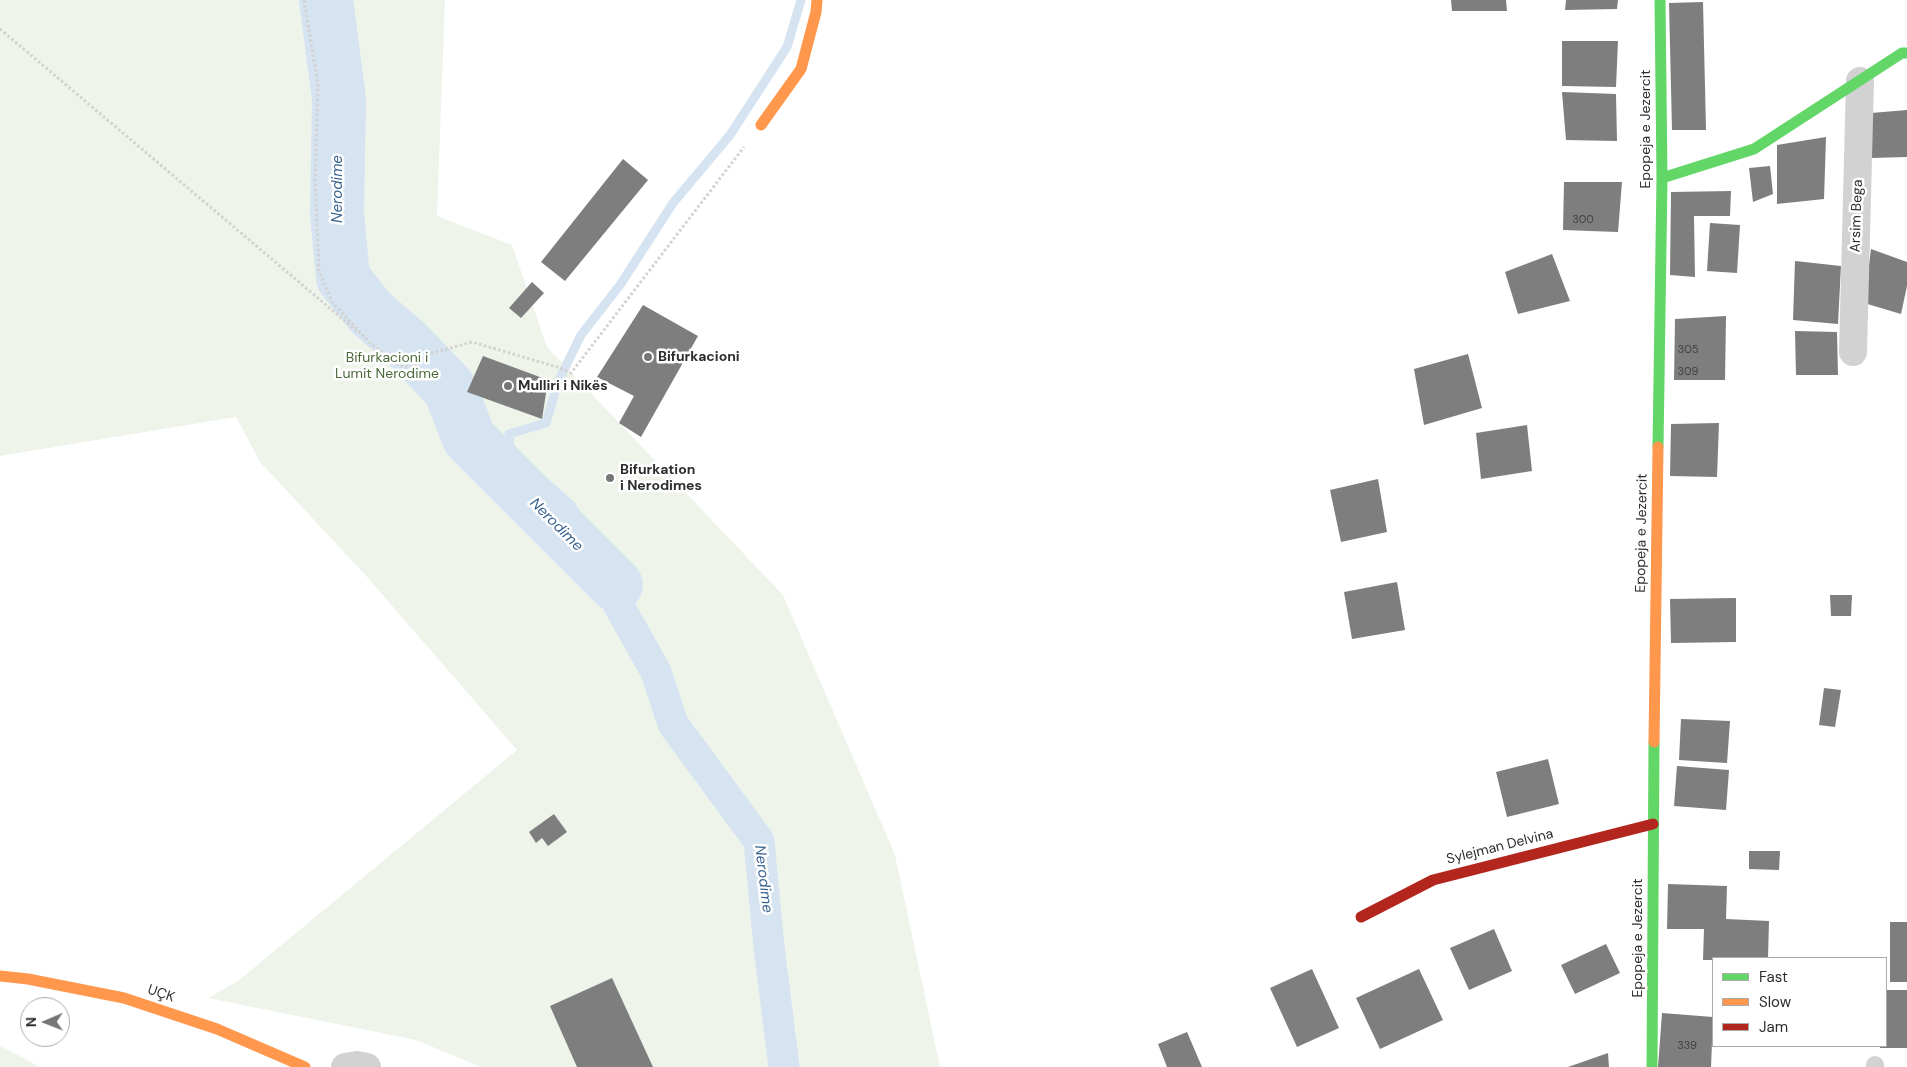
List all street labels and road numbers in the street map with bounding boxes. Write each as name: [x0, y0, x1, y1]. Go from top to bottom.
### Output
street label: Epopeja e Jezercit: [1638, 69, 1654, 189]
street label: Arsim Bega: [1847, 179, 1867, 253]
street label: Epopeja e Jezercit: [1633, 473, 1651, 593]
street label: Sylejman Delvina: [1445, 826, 1555, 868]
street label: Epopeja e Jezercit: [1630, 878, 1646, 998]
street label: UÇK: [145, 982, 177, 1006]

